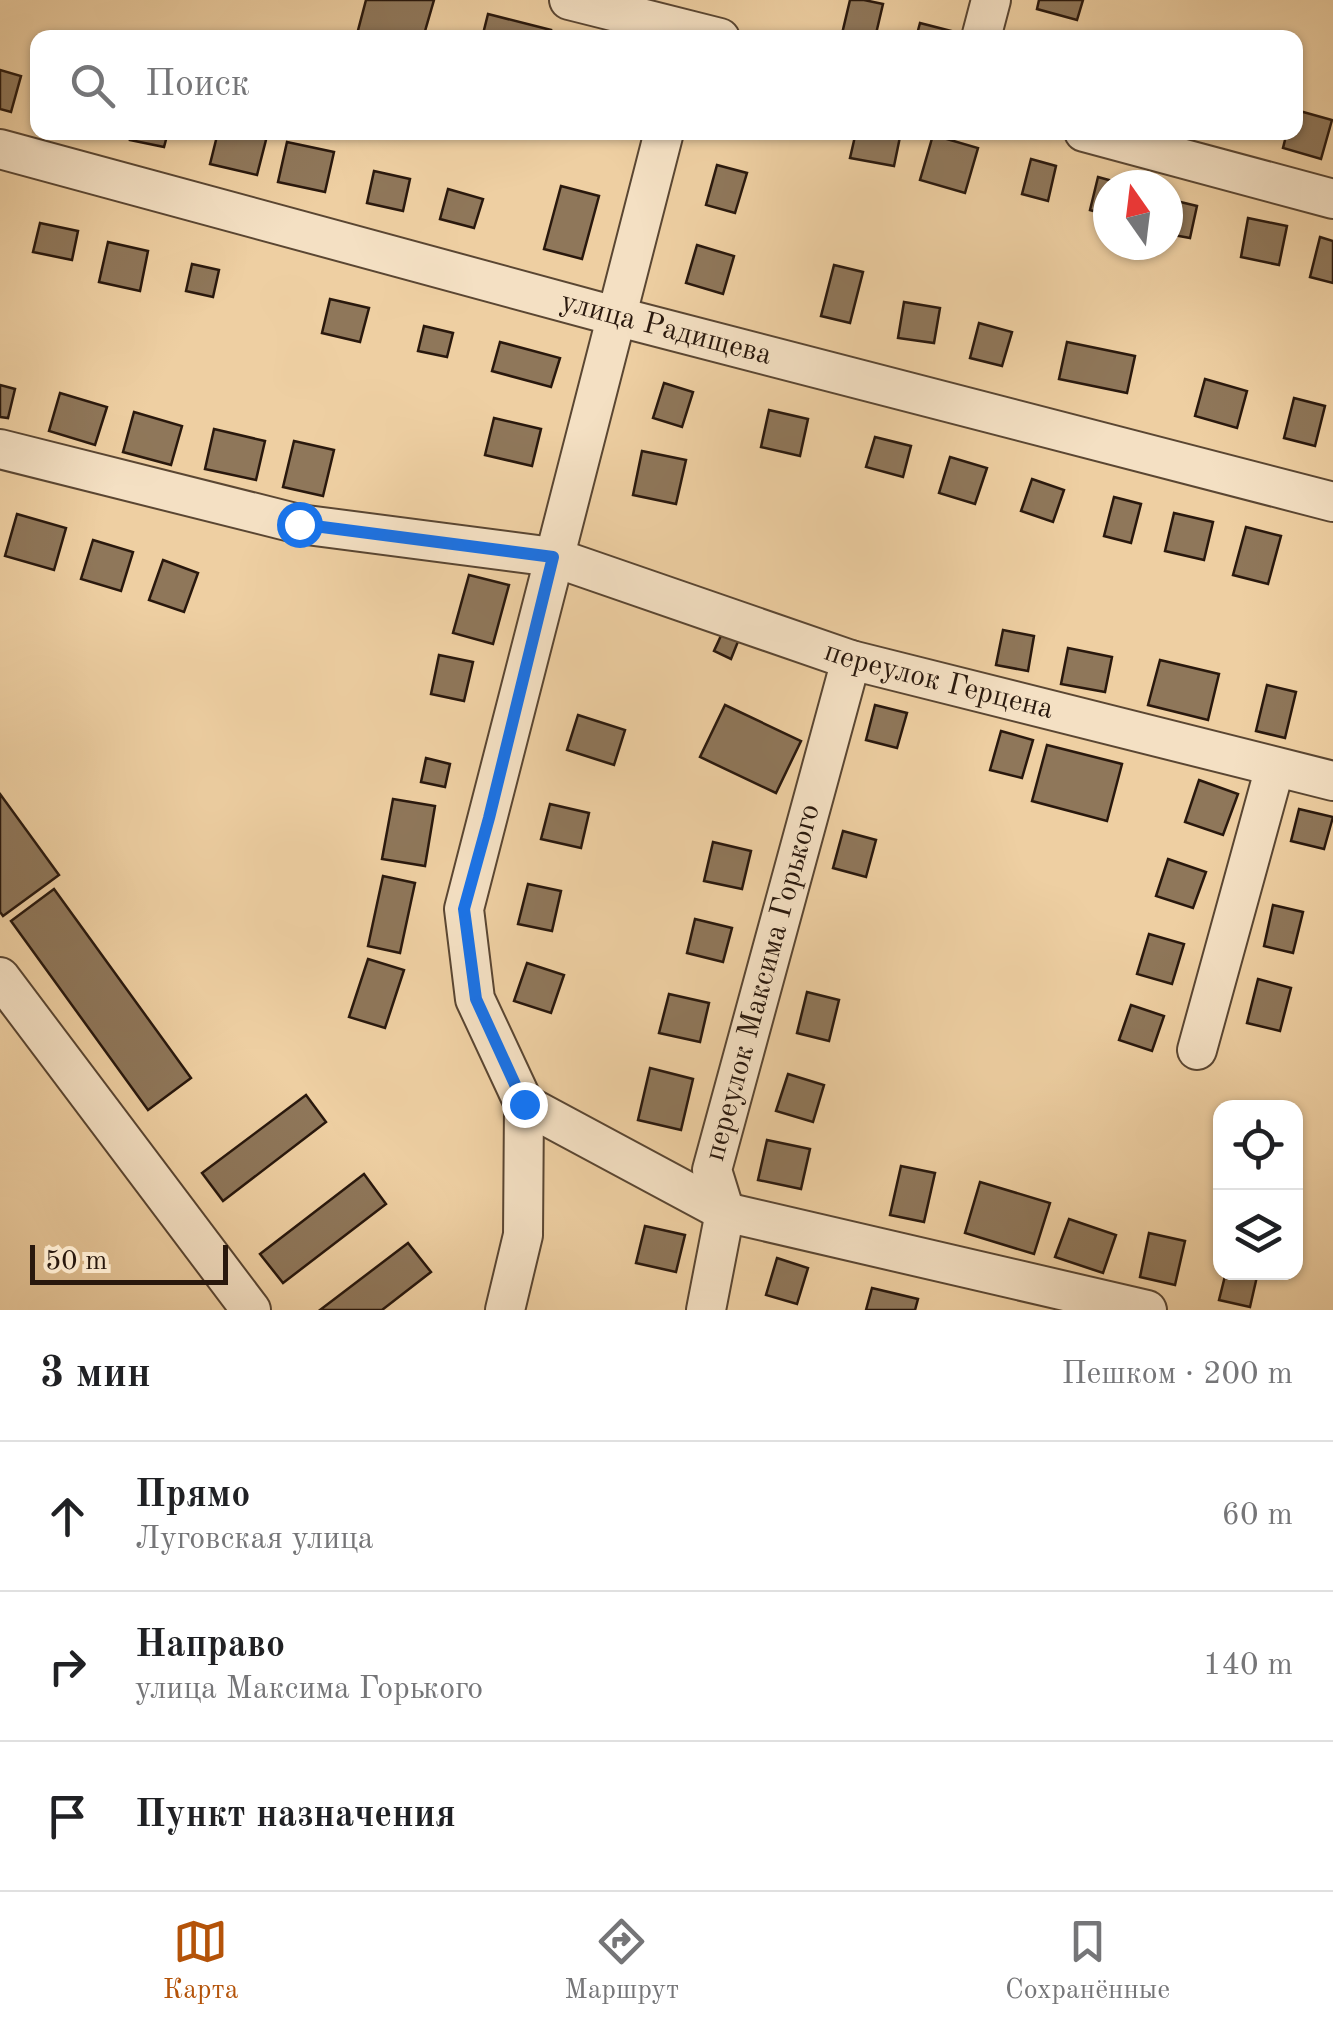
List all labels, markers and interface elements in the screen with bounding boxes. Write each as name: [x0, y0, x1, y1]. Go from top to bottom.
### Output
search box: [30, 30, 1303, 140]
icon: search: [65, 58, 120, 113]
text: Поиск: [145, 66, 250, 104]
north arrow: [1093, 170, 1183, 260]
street label: улица Радищева: [557, 287, 775, 371]
route start: [277, 502, 323, 548]
street label: переулок Герцена: [820, 637, 1057, 725]
street label: переулок Максима Горького: [700, 801, 826, 1164]
route end: [502, 1082, 548, 1128]
map controls: [1213, 1100, 1303, 1280]
button: locate: [1213, 1100, 1303, 1190]
button: layers: [1213, 1190, 1303, 1280]
scale bar: [30, 1240, 228, 1284]
text: 50 m: [45, 1248, 108, 1276]
text: 3 мин: [40, 1354, 151, 1396]
text: Пешком · 200 m: [1061, 1359, 1293, 1391]
text: Прямо: [135, 1477, 250, 1515]
icon: ahead: [40, 1489, 95, 1544]
text: 60 m: [1222, 1500, 1293, 1532]
text: Луговская улица: [135, 1524, 374, 1556]
text: Направо: [135, 1627, 285, 1665]
icon: right: [40, 1639, 95, 1694]
text: 140 m: [1203, 1650, 1293, 1682]
text: улица Максима Горького: [135, 1674, 483, 1706]
icon: arrive: [40, 1789, 95, 1844]
text: Пункт назначения: [135, 1797, 456, 1835]
tab: Карта: [163, 1914, 239, 2009]
tab: Маршрут: [564, 1914, 679, 2009]
tab: Сохранённые: [1005, 1914, 1170, 2009]

